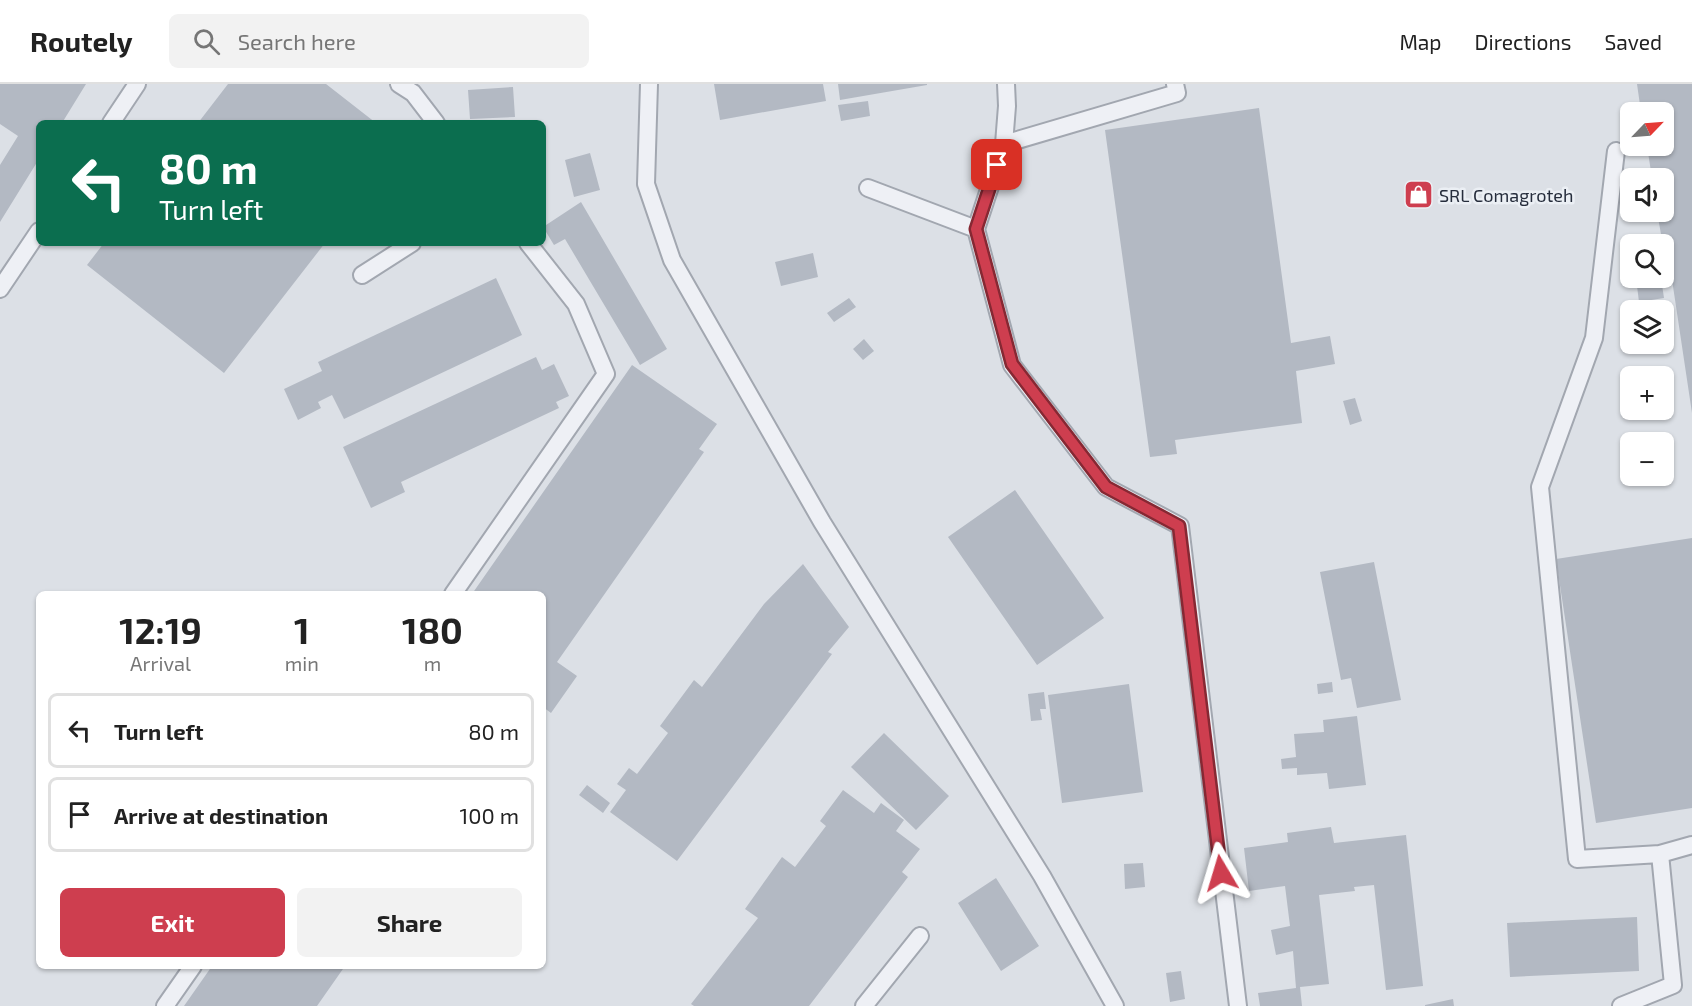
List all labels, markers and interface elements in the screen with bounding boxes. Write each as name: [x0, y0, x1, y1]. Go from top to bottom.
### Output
search box: [169, 14, 589, 68]
text: Routely: [30, 24, 133, 58]
icon: search: [190, 25, 223, 58]
text: Search here: [238, 28, 356, 54]
text: Map: [1399, 29, 1442, 54]
text: Directions: [1475, 29, 1571, 54]
text: Saved: [1604, 29, 1662, 54]
north arrow: [1620, 102, 1674, 156]
map controls: [1620, 102, 1674, 486]
pin: [971, 139, 1022, 190]
text: 80 m: [159, 142, 258, 192]
icon: left: [60, 144, 138, 222]
icon: arrive: [980, 148, 1013, 181]
button: sound: [1620, 168, 1674, 222]
shop icon: SRL Comagroteh: [1402, 179, 1434, 211]
place label: SRL Comagroteh: [1439, 184, 1573, 206]
text: Turn left: [159, 193, 263, 225]
button: search: [1620, 234, 1674, 288]
button: layers: [1620, 300, 1674, 354]
button: +: [1620, 366, 1674, 420]
button: −: [1620, 432, 1674, 486]
text: 12:19: [119, 608, 202, 651]
text: 1: [294, 608, 310, 651]
text: 180: [402, 608, 463, 651]
text: Arrival: [130, 651, 191, 675]
text: min: [285, 651, 319, 675]
text: m: [424, 651, 441, 675]
icon: left: [63, 714, 96, 747]
text: Turn left: [114, 718, 203, 744]
text: 80 m: [468, 718, 519, 744]
icon: arrive: [63, 798, 96, 831]
text: Arrive at destination: [114, 802, 328, 828]
text: 100 m: [460, 802, 519, 828]
position arrow: [1189, 841, 1253, 905]
button: Exit: [60, 888, 285, 957]
button: Share: [297, 888, 522, 957]

